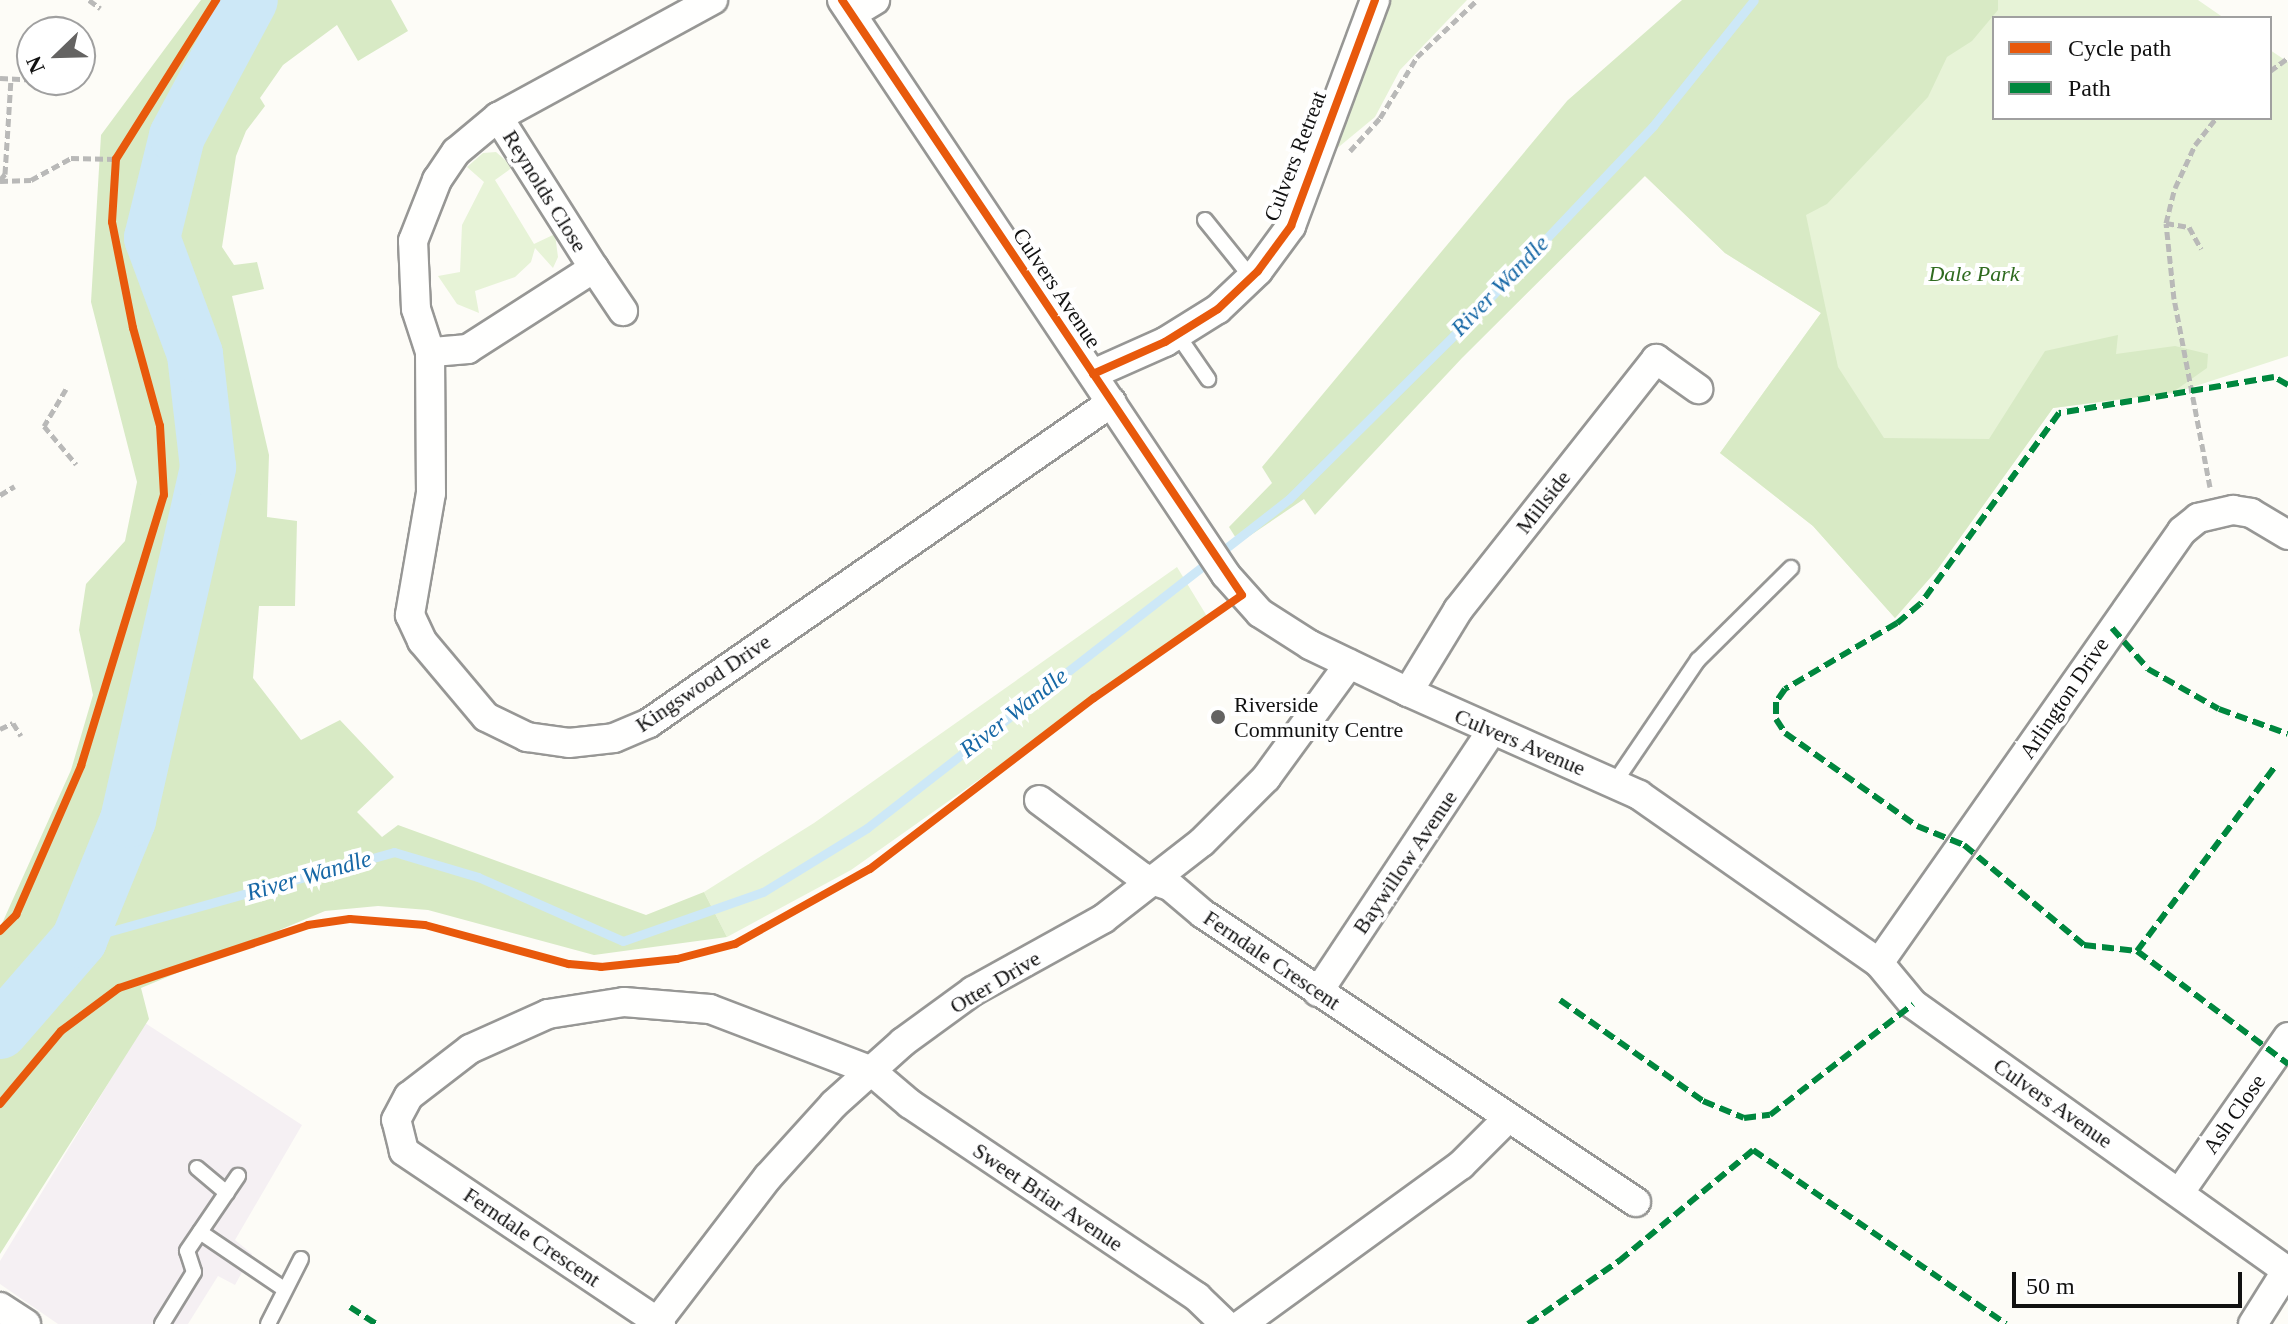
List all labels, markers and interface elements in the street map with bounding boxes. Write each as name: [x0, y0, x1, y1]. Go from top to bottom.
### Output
north arrow: [16, 16, 96, 96]
legend: [1992, 16, 2272, 120]
text: Cycle path: [2068, 35, 2171, 61]
text: N: [21, 53, 50, 77]
text: Path: [2068, 75, 2111, 101]
street label: Culvers Retreat: [1258, 87, 1332, 225]
street label: Reynolds Close: [497, 125, 593, 257]
street label: Culvers Avenue: [1007, 222, 1107, 354]
water label: River Wandle: [1445, 230, 1555, 342]
park label: Dale Park: [1928, 261, 2020, 287]
street label: Millside: [1510, 465, 1576, 539]
street label: Kingswood Drive: [631, 628, 775, 738]
street label: Arlington Drive: [2014, 632, 2114, 764]
water label: River Wandle: [954, 662, 1074, 764]
place label: Riverside Community Centre: [1234, 691, 1403, 742]
street label: Culvers Avenue: [1450, 702, 1590, 782]
marker: Riverside Community Centre: [1209, 708, 1227, 726]
street label: Baywillow Avenue: [1347, 785, 1463, 939]
water label: River Wandle: [243, 844, 375, 908]
street label: Ferndale Crescent: [1199, 904, 1345, 1016]
street label: Otter Drive: [945, 945, 1045, 1019]
street label: Culvers Avenue: [1988, 1052, 2118, 1154]
street label: Ash Close: [2197, 1069, 2271, 1159]
street label: Sweet Briar Avenue: [967, 1137, 1129, 1257]
street label: Ferndale Crescent: [459, 1181, 605, 1293]
scale bar: [2016, 1256, 2246, 1306]
text: 50 m: [2026, 1273, 2075, 1299]

